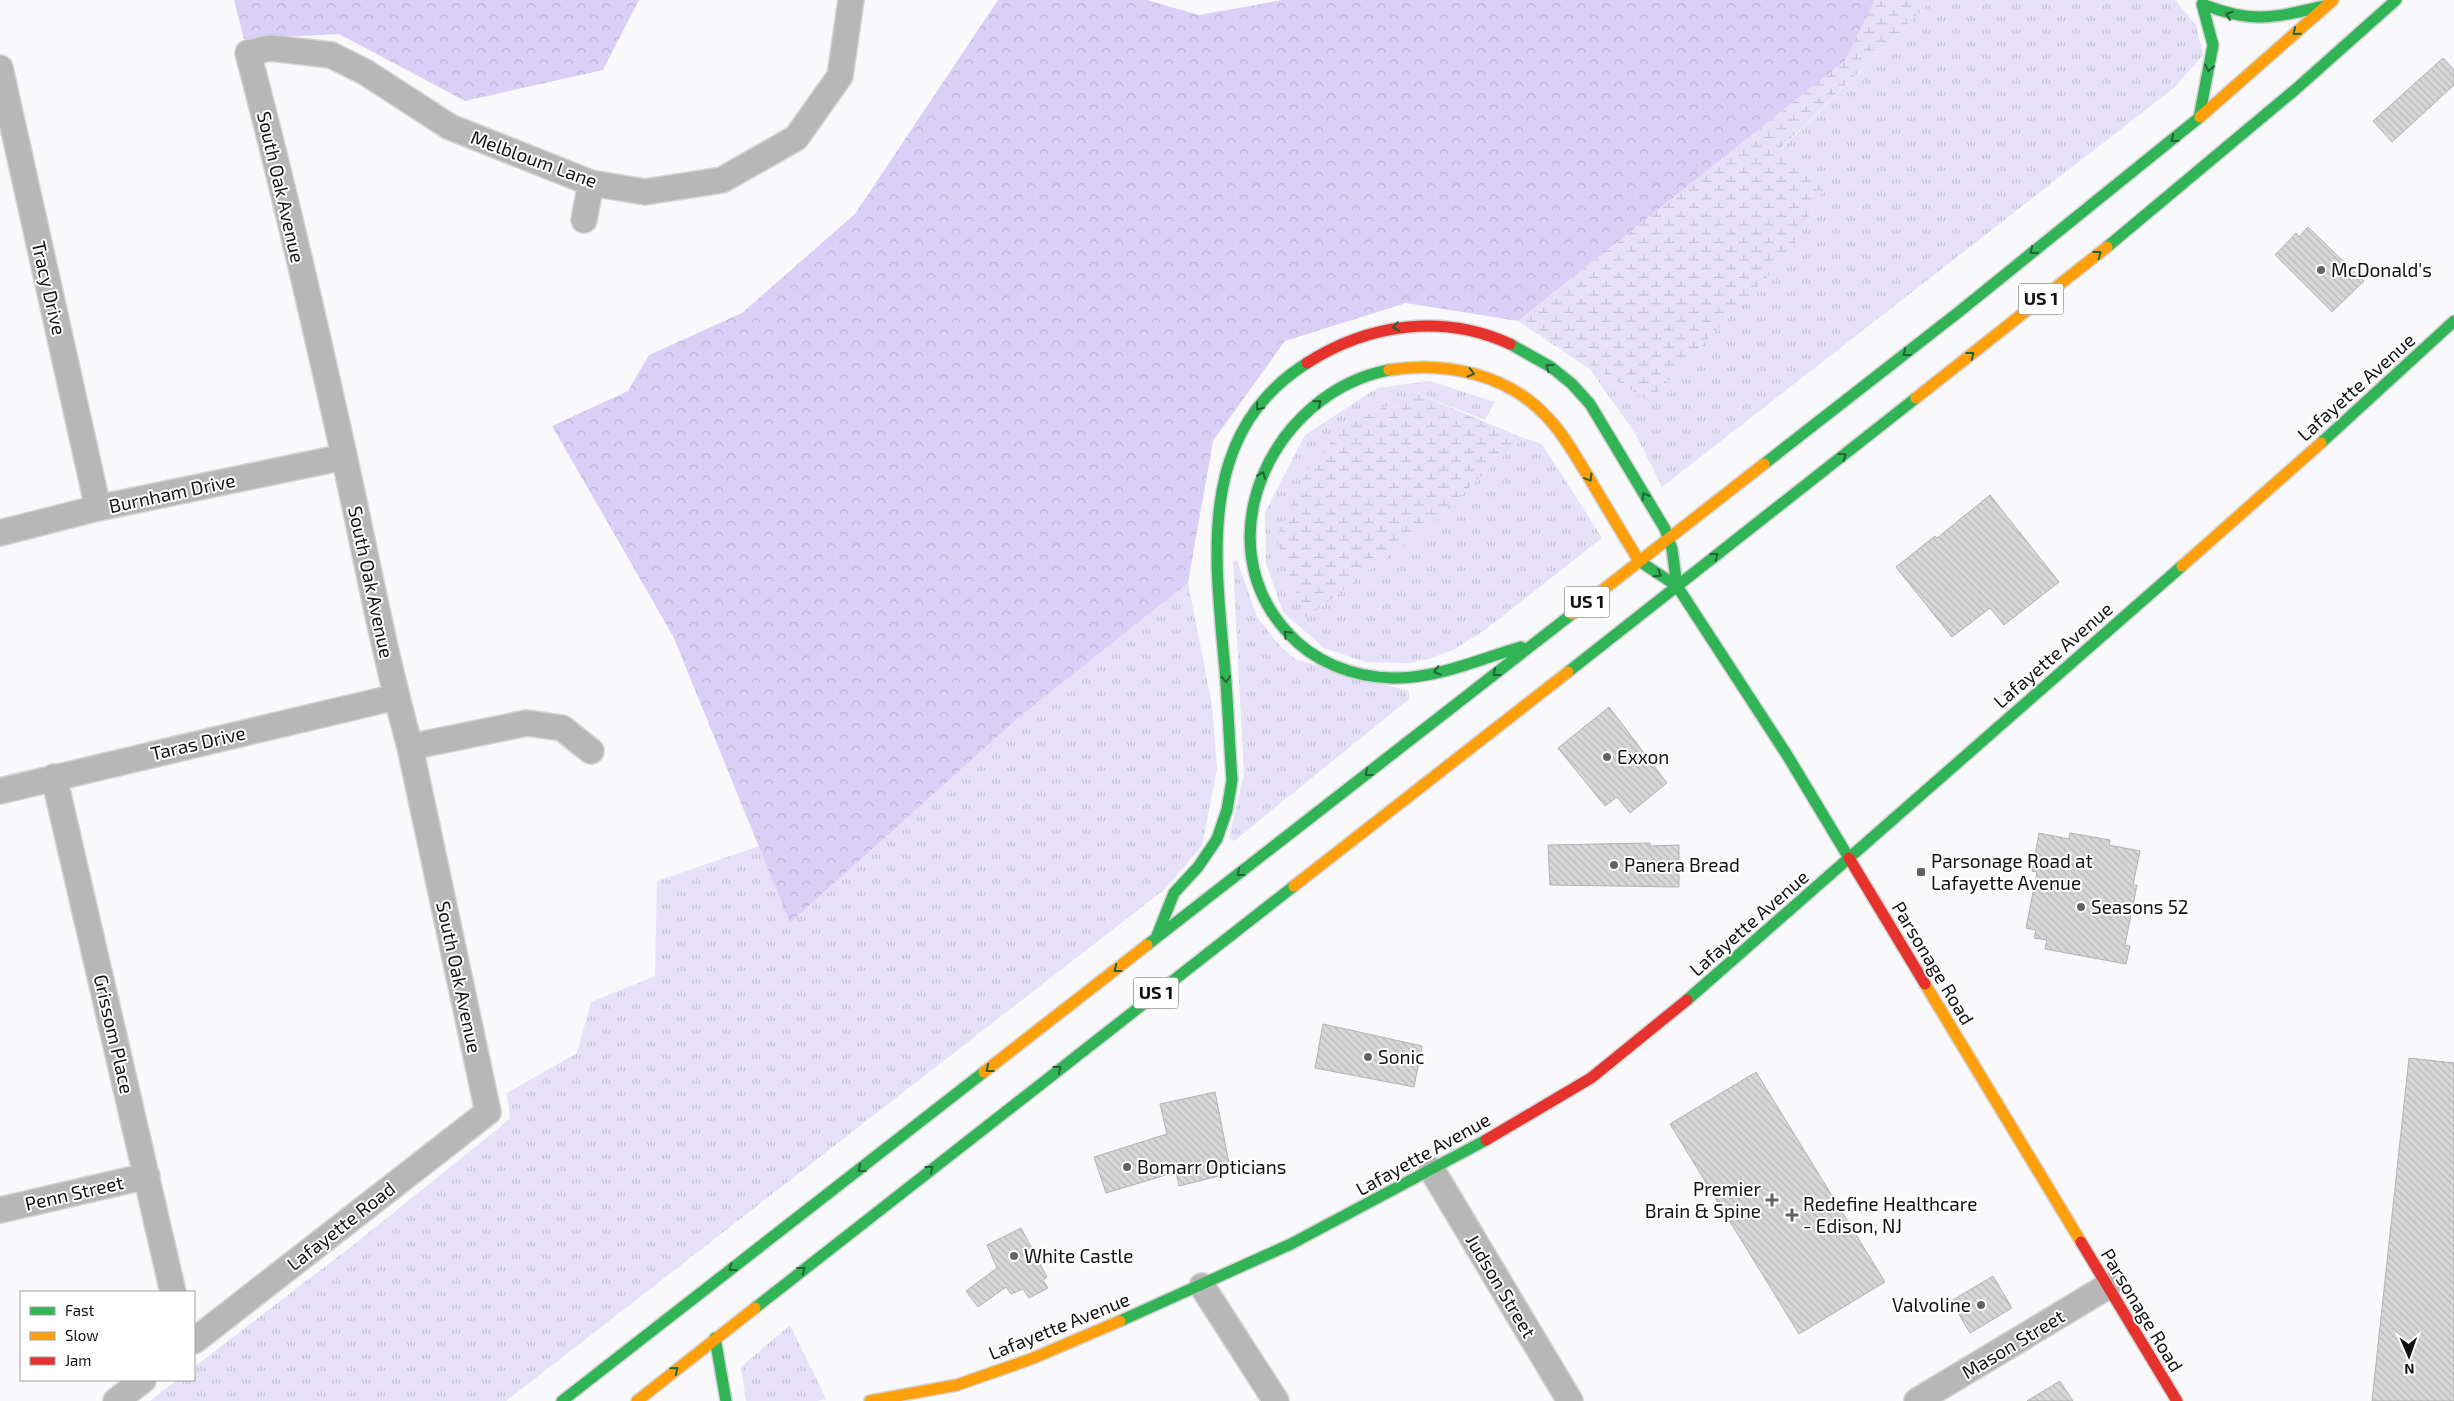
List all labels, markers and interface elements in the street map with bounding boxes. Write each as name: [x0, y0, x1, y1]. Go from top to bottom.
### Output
one-way arrow: [2225, 10, 2233, 20]
one-way arrow: [2293, 26, 2302, 35]
one-way arrow: [2205, 64, 2215, 73]
street label: South Oak Avenue: [253, 109, 310, 265]
street label: Melbloum Lane: [468, 125, 601, 192]
one-way arrow: [2170, 133, 2179, 142]
street label: Tracy Drive: [28, 239, 71, 337]
one-way arrow: [2030, 246, 2039, 255]
one-way arrow: [2092, 251, 2102, 260]
place label: McDonald's: [2331, 258, 2432, 281]
marker: McDonald's: [2315, 264, 2327, 276]
road number: US 1: [2018, 284, 2064, 314]
one-way arrow: [1391, 322, 1400, 332]
street label: Lafayette Avenue: [2292, 328, 2419, 445]
one-way arrow: [1903, 347, 1912, 355]
one-way arrow: [1965, 352, 1974, 361]
one-way arrow: [1545, 364, 1555, 373]
one-way arrow: [1467, 367, 1476, 378]
one-way arrow: [1312, 400, 1321, 408]
one-way arrow: [1255, 402, 1264, 411]
one-way arrow: [1837, 453, 1846, 461]
street label: Burnham Drive: [107, 468, 237, 517]
one-way arrow: [1256, 471, 1267, 480]
one-way arrow: [1582, 472, 1592, 481]
one-way arrow: [1641, 493, 1651, 502]
street label: South Oak Avenue: [344, 504, 399, 660]
one-way arrow: [1709, 553, 1719, 562]
one-way arrow: [1653, 567, 1662, 577]
road number: US 1: [1564, 586, 1610, 618]
street label: Lafayette Avenue: [1988, 597, 2117, 713]
one-way arrow: [1284, 630, 1293, 639]
one-way arrow: [1432, 665, 1441, 676]
one-way arrow: [1492, 667, 1502, 676]
one-way arrow: [1220, 676, 1231, 684]
street label: Taras Drive: [148, 720, 248, 765]
place label: Exxon: [1617, 745, 1669, 768]
marker: Exxon: [1601, 751, 1613, 763]
one-way arrow: [1364, 767, 1374, 776]
place label: Parsonage Road at Lafayette Avenue: [1931, 849, 2093, 894]
place label: Panera Bread: [1624, 853, 1740, 876]
marker: Panera Bread: [1608, 859, 1620, 871]
street label: Lafayette Avenue: [1684, 865, 1813, 981]
marker: Parsonage Road at Lafayette Avenue: [1915, 866, 1927, 878]
one-way arrow: [1237, 868, 1246, 876]
place label: Seasons 52: [2091, 895, 2189, 918]
street label: Parsonage Road: [1888, 897, 1979, 1029]
street label: South Oak Avenue: [432, 899, 487, 1055]
marker: Seasons 52: [2075, 901, 2087, 913]
one-way arrow: [1113, 963, 1123, 972]
street label: Grissom Place: [90, 972, 139, 1096]
road number: US 1: [1134, 978, 1178, 1008]
place label: Sonic: [1378, 1045, 1425, 1068]
marker: Sonic: [1362, 1051, 1374, 1063]
one-way arrow: [986, 1063, 995, 1071]
one-way arrow: [1052, 1067, 1061, 1075]
street label: Lafayette Avenue: [1352, 1107, 1494, 1200]
place label: Bomarr Opticians: [1137, 1155, 1287, 1178]
marker: Bomarr Opticians: [1121, 1161, 1133, 1173]
one-way arrow: [858, 1163, 867, 1171]
one-way arrow: [924, 1167, 933, 1175]
street label: Penn Street: [22, 1170, 125, 1215]
street label: Lafayette Road: [282, 1176, 399, 1275]
place label: Premier Brain & Spine: [1645, 1177, 1761, 1222]
place label: Redefine Healthcare - Edison, NJ: [1803, 1192, 1977, 1237]
marker: Premier Brain & Spine: [1765, 1193, 1779, 1207]
marker: Redefine Healthcare - Edison, NJ: [1785, 1208, 1799, 1222]
street label: Judson Street: [1462, 1230, 1541, 1342]
place label: White Castle: [1024, 1244, 1133, 1267]
street label: Parsonage Road: [2097, 1244, 2188, 1376]
marker: White Castle: [1008, 1250, 1020, 1262]
one-way arrow: [729, 1263, 738, 1272]
one-way arrow: [796, 1267, 805, 1275]
street label: Lafayette Avenue: [985, 1287, 1133, 1364]
legend: [20, 1291, 195, 1381]
place label: Valvoline: [1892, 1293, 1971, 1316]
marker: Valvoline: [1975, 1299, 1987, 1311]
text: Fast: [65, 1301, 95, 1319]
street label: Mason Street: [1957, 1304, 2068, 1383]
text: Slow: [65, 1326, 99, 1344]
north arrow: [2384, 1331, 2434, 1381]
text: Jam: [65, 1351, 91, 1369]
text: N: [2404, 1361, 2415, 1378]
one-way arrow: [669, 1367, 678, 1376]

